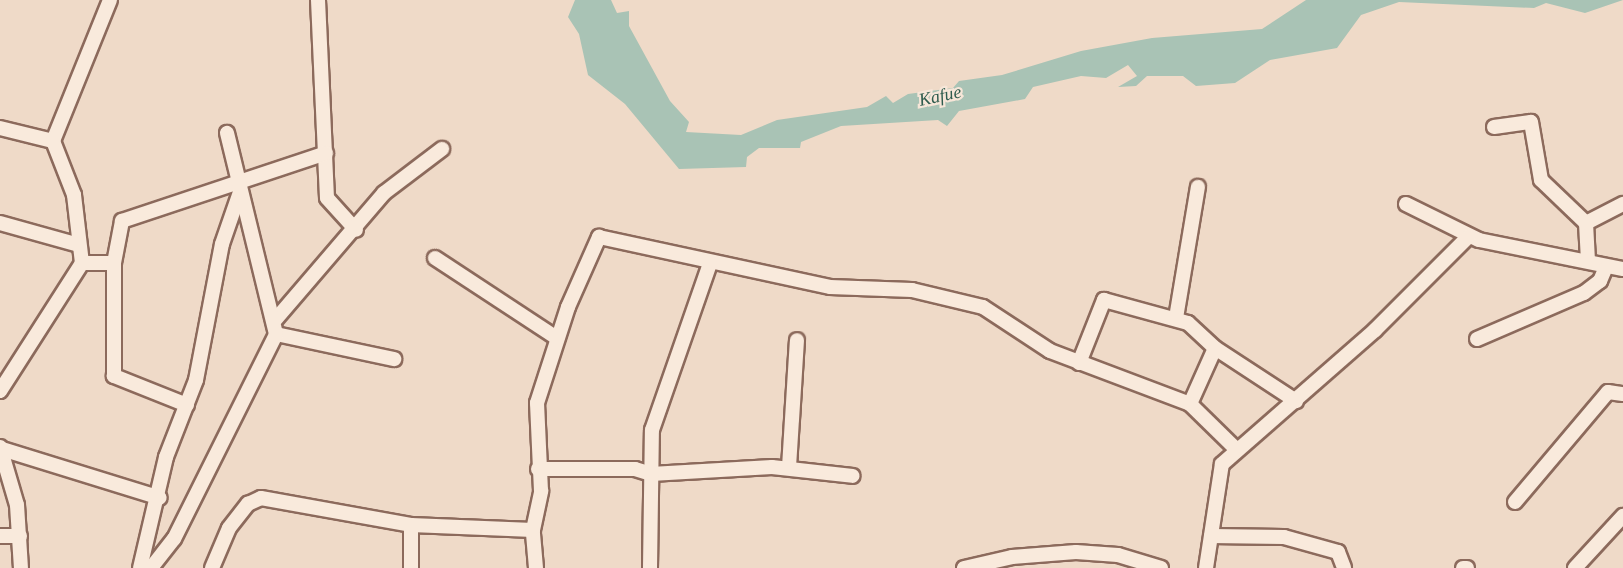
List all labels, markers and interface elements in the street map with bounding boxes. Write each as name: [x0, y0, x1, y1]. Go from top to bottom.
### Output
water label: Kafue: [917, 81, 963, 111]

